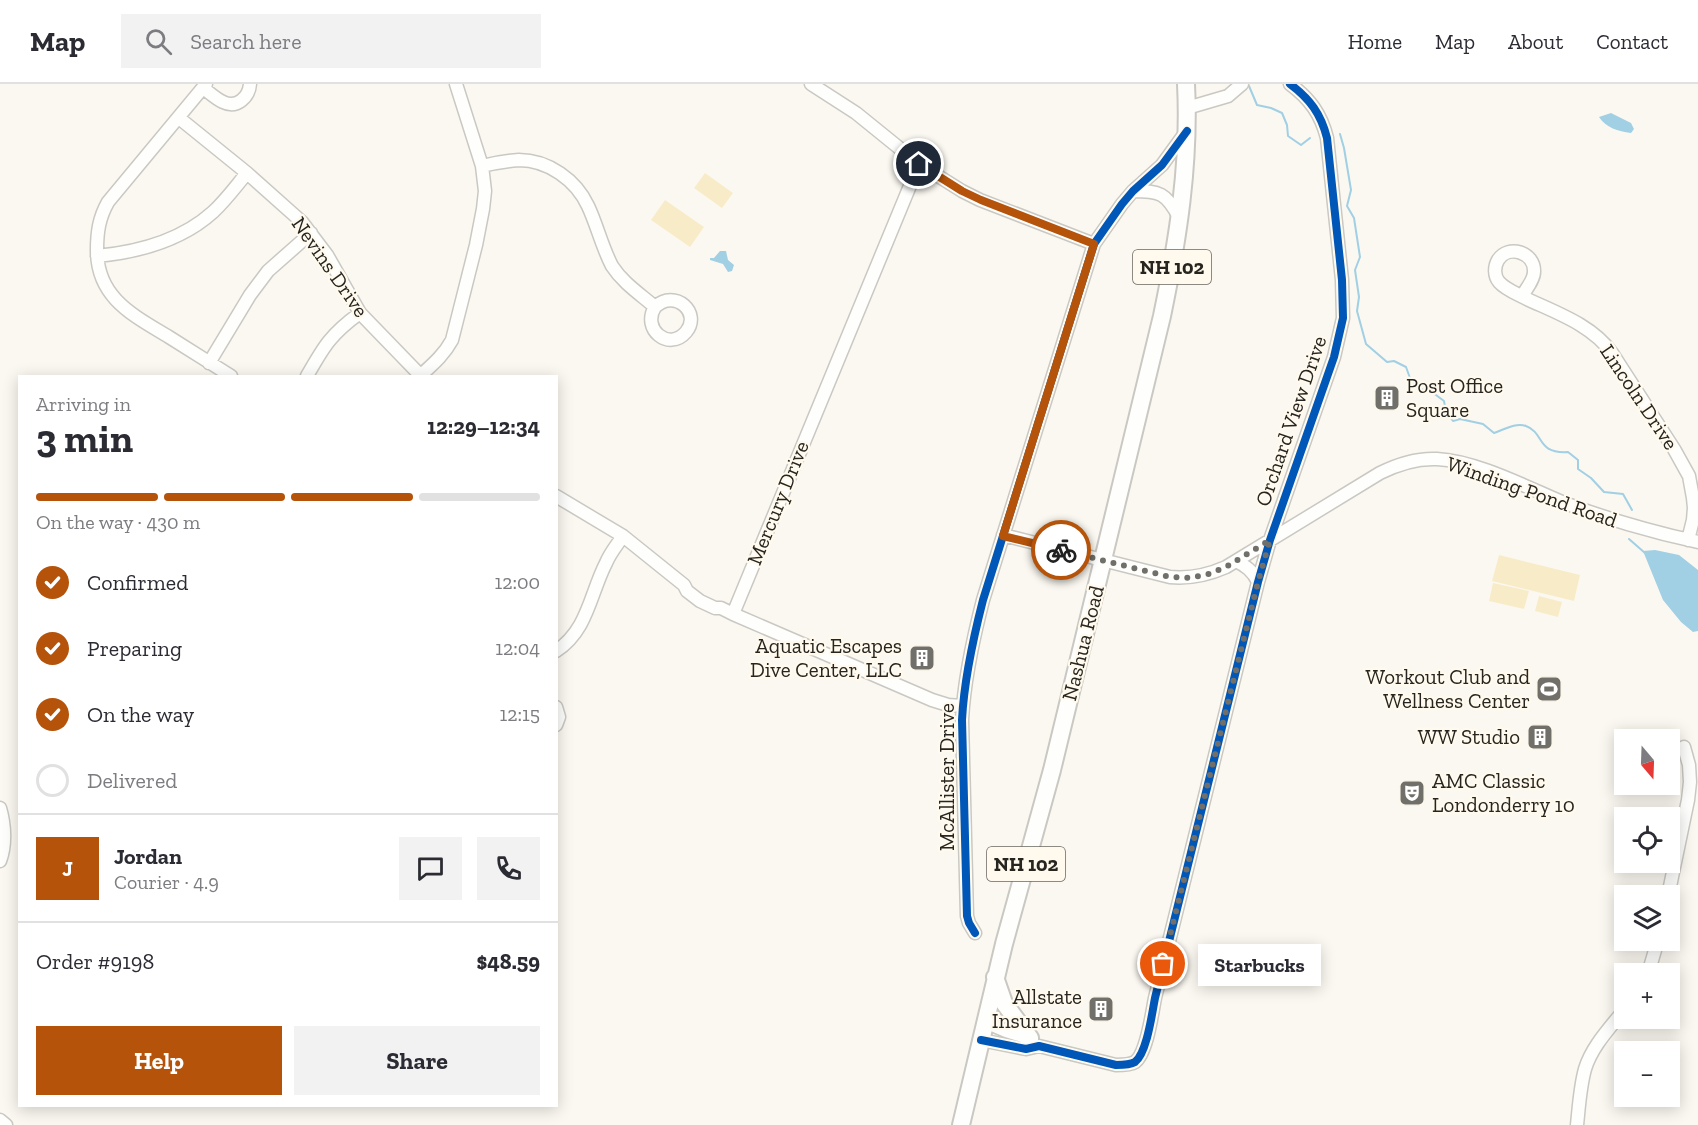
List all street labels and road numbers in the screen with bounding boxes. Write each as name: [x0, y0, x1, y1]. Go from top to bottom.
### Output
street label: Nevins Drive: [287, 212, 374, 322]
road number: NH 102: [1133, 250, 1211, 284]
street label: Orchard View Drive: [1250, 332, 1331, 509]
street label: Lincoln Drive: [1595, 339, 1684, 454]
street label: Mercury Drive: [741, 437, 814, 568]
street label: Winding Pond Road: [1444, 451, 1621, 533]
street label: Nashua Road: [1056, 582, 1109, 703]
street label: McAllister Drive: [934, 703, 959, 851]
road number: NH 102: [987, 847, 1065, 881]

